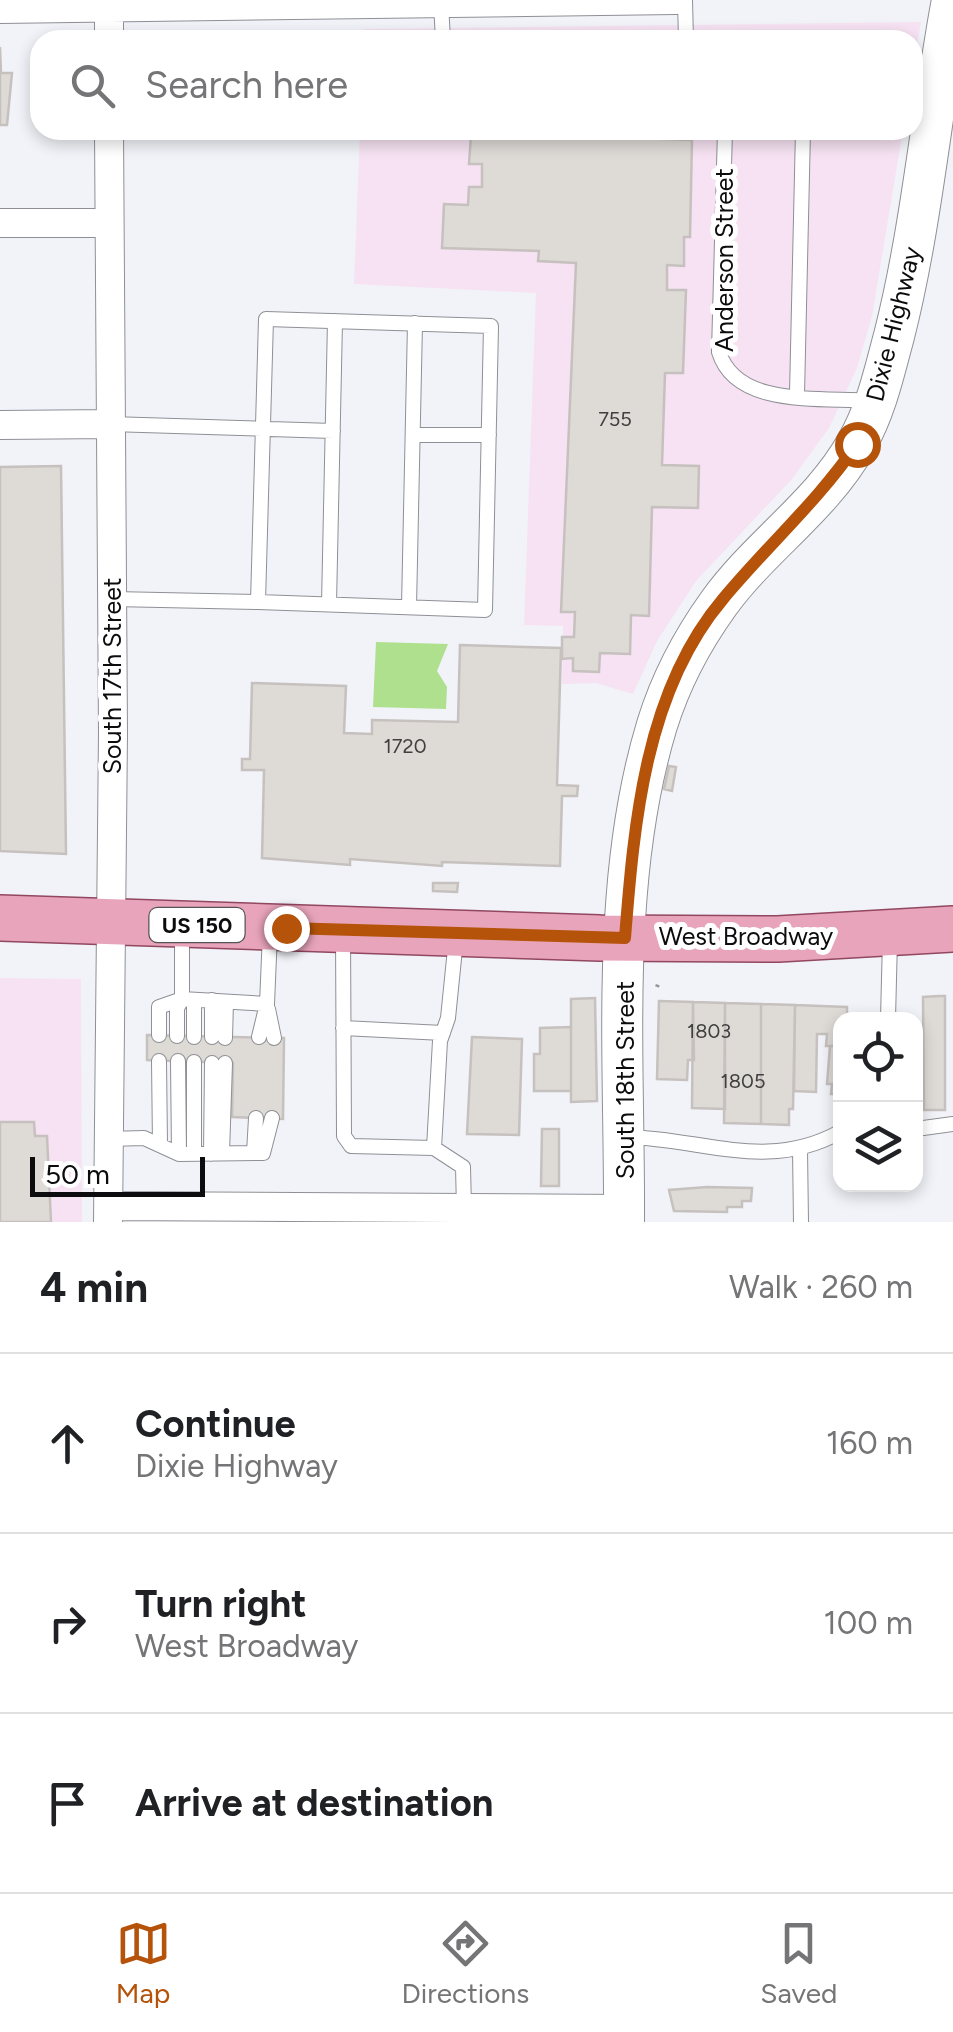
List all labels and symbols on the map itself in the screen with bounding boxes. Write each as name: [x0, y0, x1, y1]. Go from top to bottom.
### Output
street label: Anderson Street: [709, 168, 739, 352]
street label: Dixie Highway: [859, 243, 927, 405]
house number: 755: [598, 407, 632, 431]
route start: [835, 422, 881, 468]
street label: South 17th Street: [97, 578, 127, 774]
house number: 1720: [384, 734, 427, 758]
route end: [264, 906, 310, 952]
road number: US 150: [150, 908, 244, 942]
street label: West Broadway: [659, 921, 833, 951]
street label: South 18th Street: [610, 981, 640, 1179]
house number: 1803: [687, 1019, 731, 1043]
house number: 1805: [721, 1069, 765, 1093]
scale bar: [30, 1152, 205, 1196]

